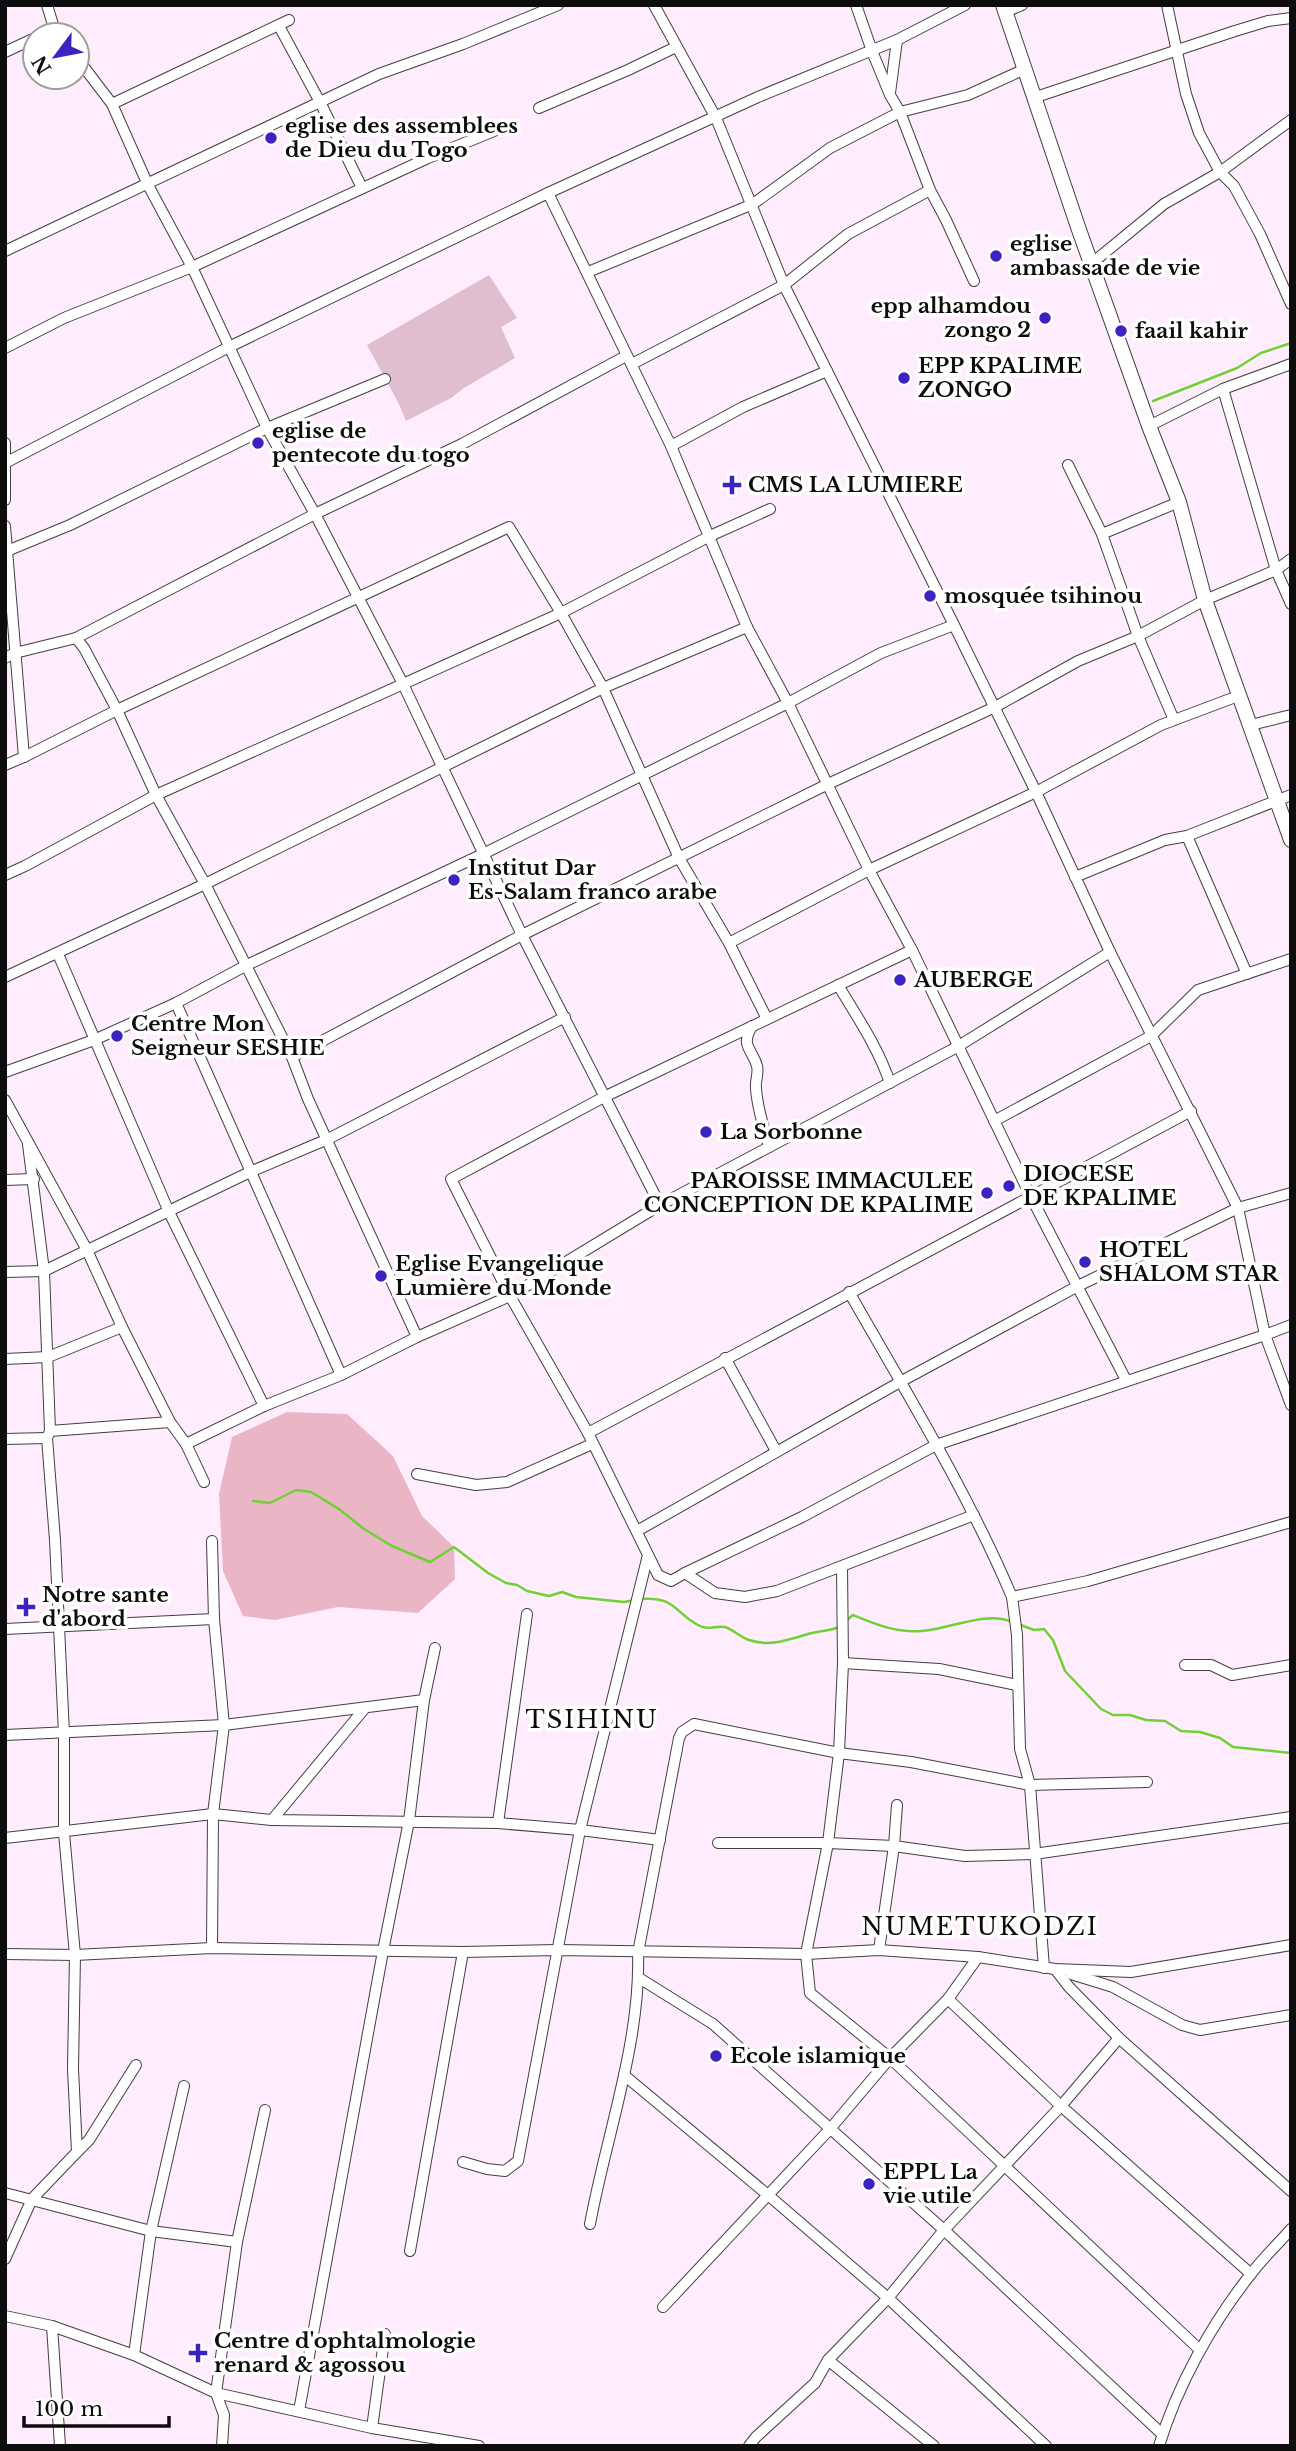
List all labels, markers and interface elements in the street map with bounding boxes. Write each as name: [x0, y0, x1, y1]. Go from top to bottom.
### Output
north arrow: [21, 21, 91, 91]
text: N: [27, 51, 56, 78]
place label: eglise des assemblees de Dieu du Togo: [285, 113, 518, 163]
marker: eglise des assemblees de Dieu du Togo: [263, 130, 279, 146]
place label: eglise ambassade de vie: [1010, 231, 1200, 281]
marker: eglise ambassade de vie: [988, 248, 1004, 264]
place label: epp alhamdou zongo 2: [871, 293, 1031, 343]
marker: epp alhamdou zongo 2: [1037, 310, 1053, 326]
place label: faail kahir: [1135, 318, 1249, 344]
marker: faail kahir: [1113, 323, 1129, 339]
place label: EPP KPALIME ZONGO: [918, 353, 1082, 403]
marker: EPP KPALIME ZONGO: [896, 370, 912, 386]
place label: eglise de pentecote du togo: [272, 418, 470, 468]
marker: eglise de pentecote du togo: [250, 435, 266, 451]
place label: CMS LA LUMIERE: [748, 472, 963, 498]
marker: CMS LA LUMIERE: [722, 475, 742, 495]
place label: mosquée tsihinou: [944, 583, 1142, 609]
marker: mosquée tsihinou: [922, 588, 938, 604]
place label: Institut Dar Es-Salam franco arabe: [468, 855, 717, 905]
marker: Institut Dar Es-Salam franco arabe: [446, 872, 462, 888]
place label: AUBERGE: [913, 967, 1033, 993]
marker: AUBERGE: [892, 972, 908, 988]
place label: Centre Mon Seigneur SESHIE: [131, 1011, 325, 1061]
marker: Centre Mon Seigneur SESHIE: [109, 1028, 125, 1044]
place label: La Sorbonne: [720, 1119, 863, 1145]
marker: La Sorbonne: [698, 1124, 714, 1140]
place label: DIOCESE DE KPALIME: [1023, 1161, 1177, 1211]
place label: PAROISSE IMMACULEE CONCEPTION DE KPALIME: [644, 1168, 973, 1218]
marker: DIOCESE DE KPALIME: [1001, 1178, 1017, 1194]
marker: PAROISSE IMMACULEE CONCEPTION DE KPALIME: [979, 1185, 995, 1201]
place label: HOTEL SHALOM STAR: [1099, 1237, 1279, 1287]
place label: Eglise Evangelique Lumière du Monde: [395, 1251, 612, 1301]
marker: HOTEL SHALOM STAR: [1077, 1254, 1093, 1270]
marker: Eglise Evangelique Lumière du Monde: [373, 1268, 389, 1284]
place label: Notre sante d'abord: [42, 1582, 169, 1632]
marker: Notre sante d'abord: [16, 1597, 36, 1617]
district label: TSIHINU: [525, 1705, 659, 1734]
district label: NUMETUKODZI: [861, 1912, 1099, 1941]
place label: Ecole islamique: [730, 2043, 906, 2069]
marker: Ecole islamique: [708, 2048, 724, 2064]
place label: EPPL La vie utile: [883, 2159, 978, 2209]
marker: EPPL La vie utile: [861, 2176, 877, 2192]
place label: Centre d'ophtalmologie renard & agossou: [214, 2328, 476, 2378]
marker: Centre d'ophtalmologie renard & agossou: [188, 2343, 208, 2363]
scale bar: [24, 2384, 170, 2428]
text: 100 m: [35, 2396, 103, 2422]

